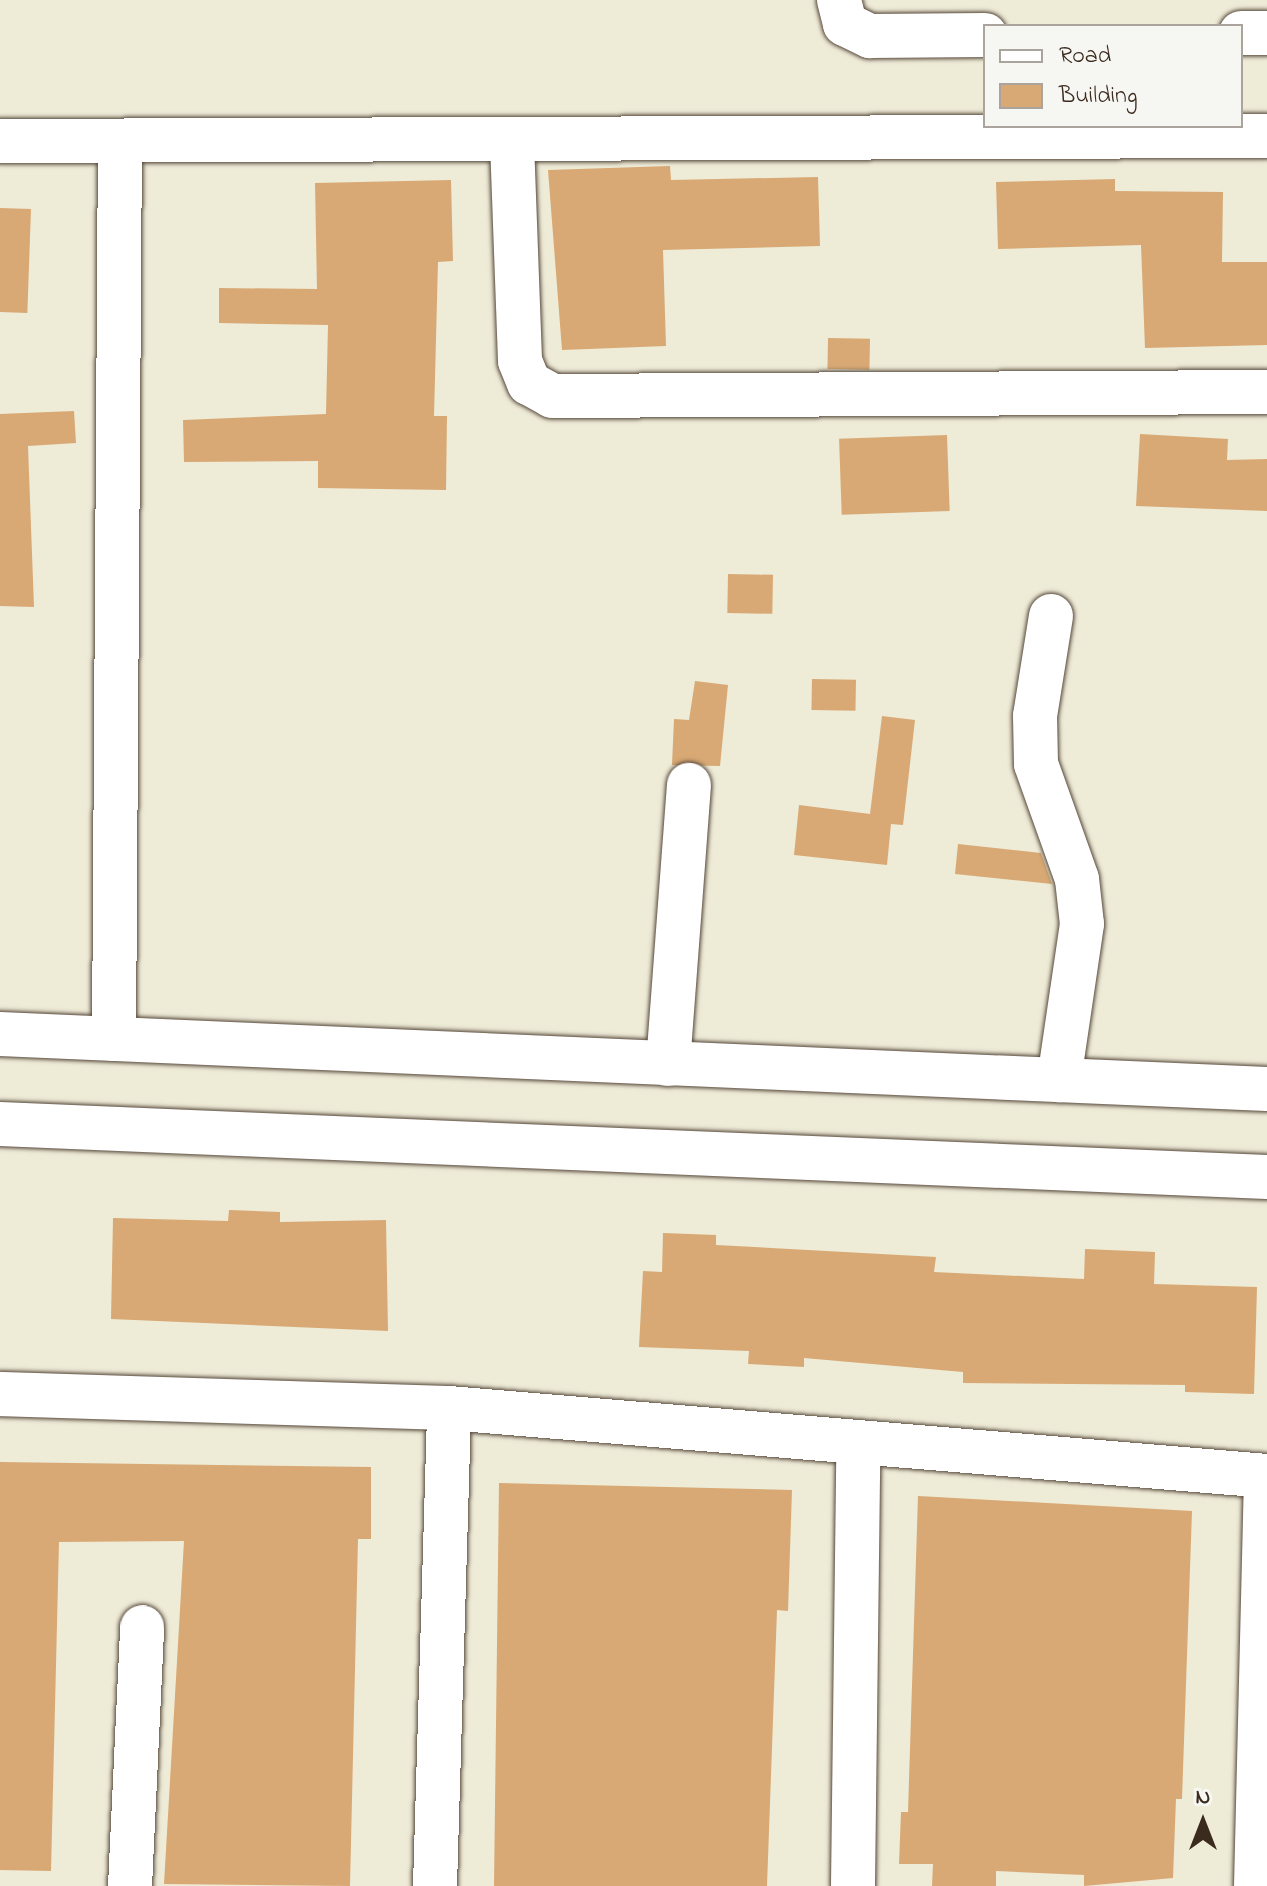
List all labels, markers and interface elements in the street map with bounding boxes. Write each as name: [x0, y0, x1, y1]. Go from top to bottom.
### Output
legend: [983, 24, 1243, 128]
text: Road: [1059, 39, 1111, 74]
text: Building: [1059, 79, 1138, 114]
north arrow: [1163, 1782, 1243, 1862]
text: N: [1196, 1782, 1210, 1814]

